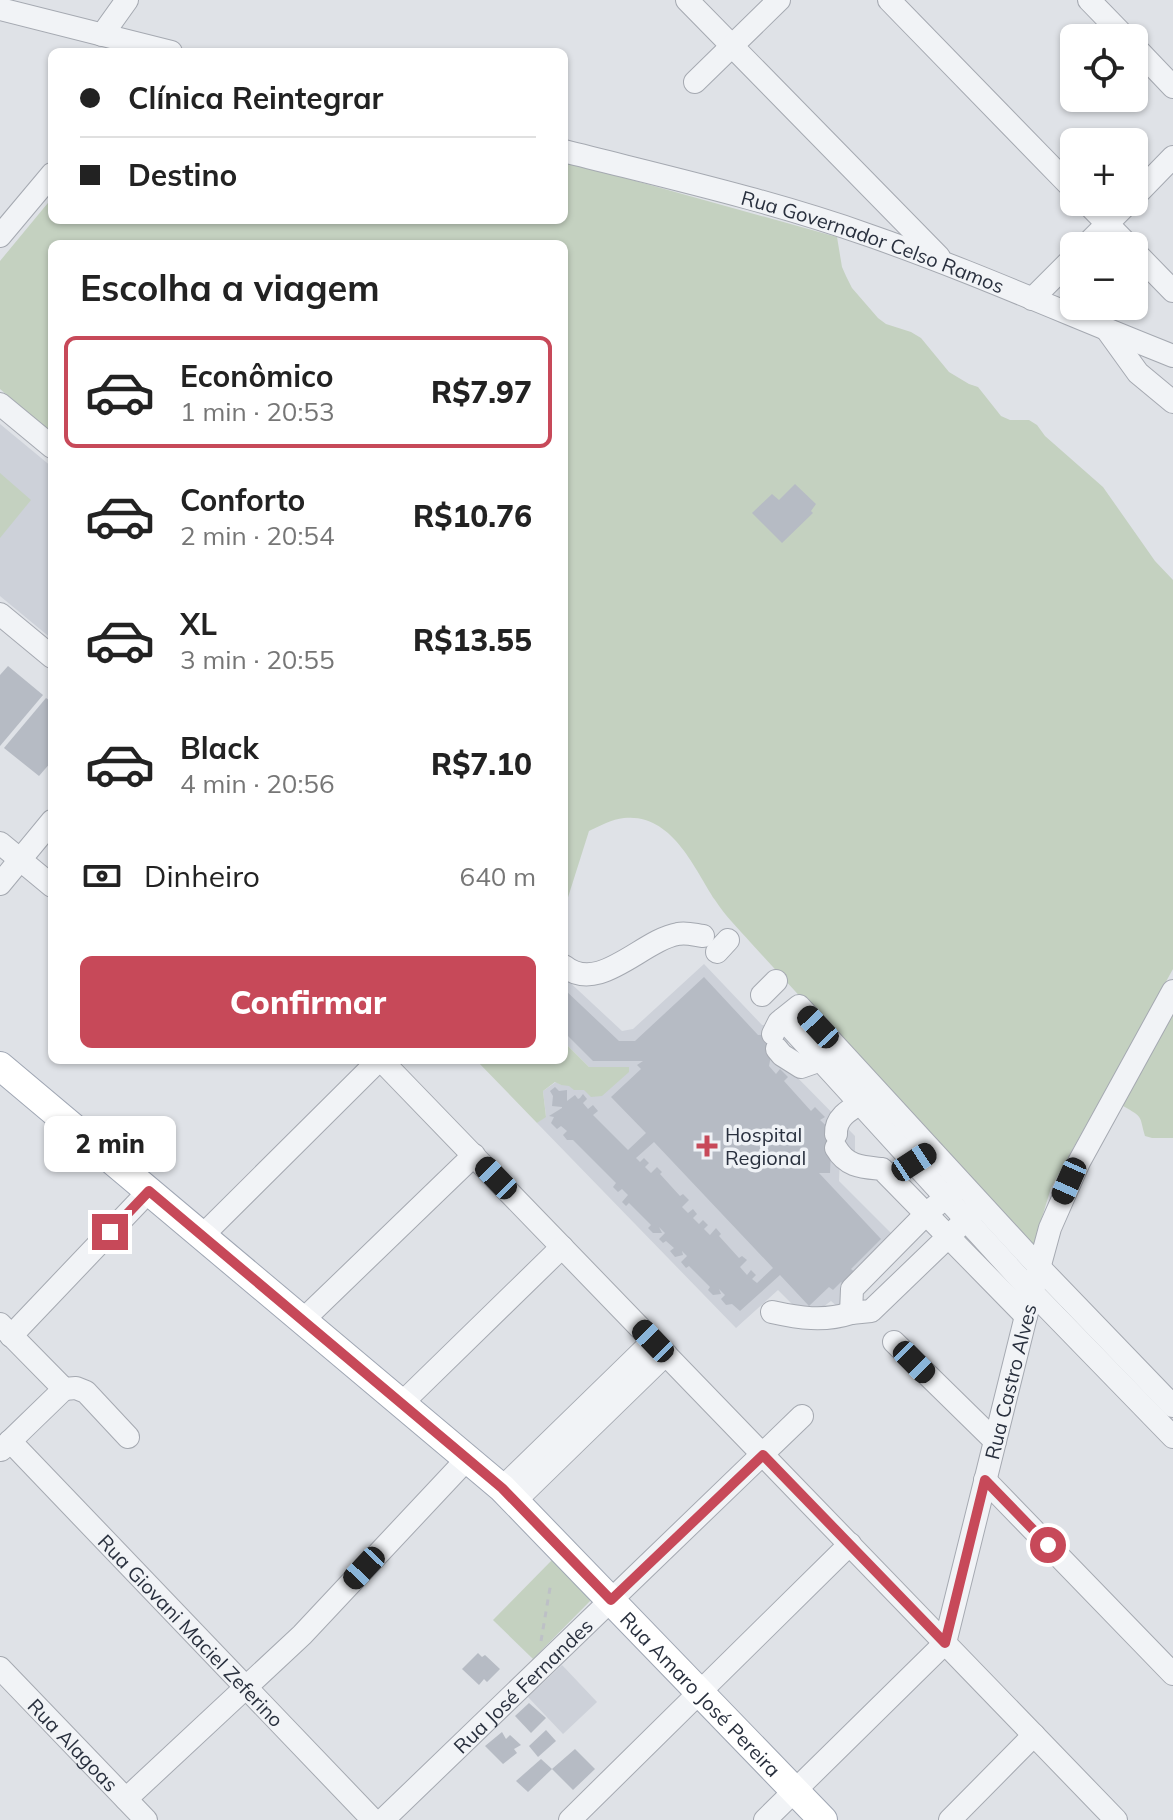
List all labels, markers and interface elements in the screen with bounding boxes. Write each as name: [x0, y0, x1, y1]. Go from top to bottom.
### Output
map controls: [1060, 24, 1148, 320]
button: locate: [1060, 24, 1148, 112]
text: Clínica Reintegrar: [128, 79, 383, 117]
button: +: [1060, 128, 1148, 216]
text: Destino: [128, 156, 237, 194]
street label: Rua Governador Celso Ramos: [739, 184, 1008, 298]
button: −: [1060, 232, 1148, 320]
text: Escolha a viagem: [80, 265, 380, 310]
icon: car: [84, 356, 156, 428]
text: Econômico: [180, 357, 334, 395]
text: R$7.97: [431, 373, 532, 411]
text: 1 min · 20:53: [180, 395, 335, 428]
icon: car: [84, 480, 156, 552]
text: Conforto: [180, 481, 305, 519]
text: R$10.76: [413, 497, 532, 535]
text: 2 min · 20:54: [180, 519, 335, 552]
icon: car: [84, 604, 156, 676]
text: XL: [180, 605, 217, 643]
text: R$13.55: [413, 621, 532, 659]
text: 3 min · 20:55: [180, 643, 335, 676]
icon: car: [84, 728, 156, 800]
text: Black: [180, 729, 259, 767]
text: R$7.10: [431, 745, 532, 783]
text: 4 min · 20:56: [180, 767, 335, 800]
icon: cash: [80, 854, 124, 898]
text: Dinheiro: [144, 857, 260, 895]
text: 640 m: [460, 860, 536, 893]
button: Confirmar: [80, 956, 536, 1048]
car: [793, 1001, 843, 1053]
callout: 2 min: [44, 1116, 176, 1172]
place label: Hospital Regional: [725, 1122, 806, 1170]
text: 2 min: [75, 1127, 145, 1160]
marker: Hospital Regional: [696, 1135, 718, 1157]
car: [887, 1139, 941, 1185]
car: [471, 1152, 521, 1204]
car: [1048, 1154, 1090, 1208]
route end: [92, 1214, 128, 1250]
street label: Rua Castro Alves: [979, 1301, 1041, 1462]
car: [628, 1315, 678, 1367]
car: [889, 1337, 939, 1387]
route start: [1030, 1527, 1066, 1563]
street label: Rua Giovani Maciel Zeferino: [93, 1529, 289, 1732]
car: [339, 1542, 389, 1594]
street label: Rua Amaro José Pereira: [615, 1606, 786, 1782]
street label: Rua José Fernandes: [448, 1612, 598, 1758]
street label: Rua Alagoas: [23, 1693, 124, 1796]

